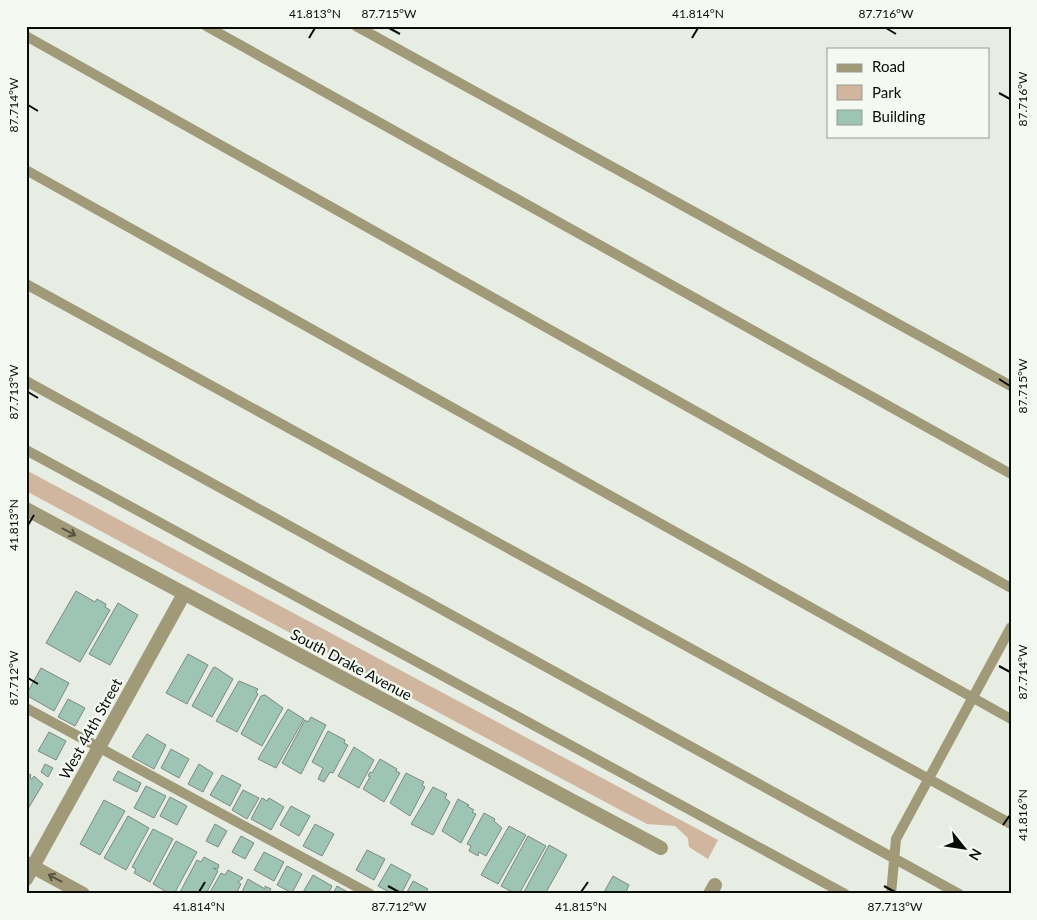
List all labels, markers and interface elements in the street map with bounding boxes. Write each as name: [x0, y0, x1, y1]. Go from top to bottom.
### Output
text: 41.813°N: [289, 6, 341, 21]
text: 87.715°W: [361, 6, 417, 21]
text: 41.814°N: [672, 6, 724, 21]
text: 87.716°W: [858, 6, 914, 21]
legend: [827, 48, 990, 138]
text: Road: [872, 57, 905, 75]
text: 87.716°W: [1015, 71, 1030, 127]
text: 87.714°W: [6, 77, 21, 133]
text: Park: [872, 83, 902, 101]
text: Building: [872, 107, 925, 125]
text: 87.715°W: [1015, 358, 1030, 414]
text: 87.713°W: [6, 364, 21, 420]
text: 41.813°N: [6, 499, 21, 551]
one-way arrow: [61, 528, 76, 537]
street label: South Drake Avenue: [288, 625, 415, 704]
text: 87.714°W: [1015, 644, 1030, 700]
text: 87.712°W: [6, 650, 21, 706]
street label: West 44th Street: [55, 674, 126, 782]
text: 41.816°N: [1015, 789, 1030, 841]
north arrow: [940, 822, 990, 872]
text: N: [966, 846, 986, 864]
one-way arrow: [48, 873, 62, 883]
text: 41.814°N: [173, 899, 225, 914]
text: 87.712°W: [371, 899, 427, 914]
text: 41.815°N: [555, 899, 607, 914]
text: 87.713°W: [867, 899, 923, 914]

